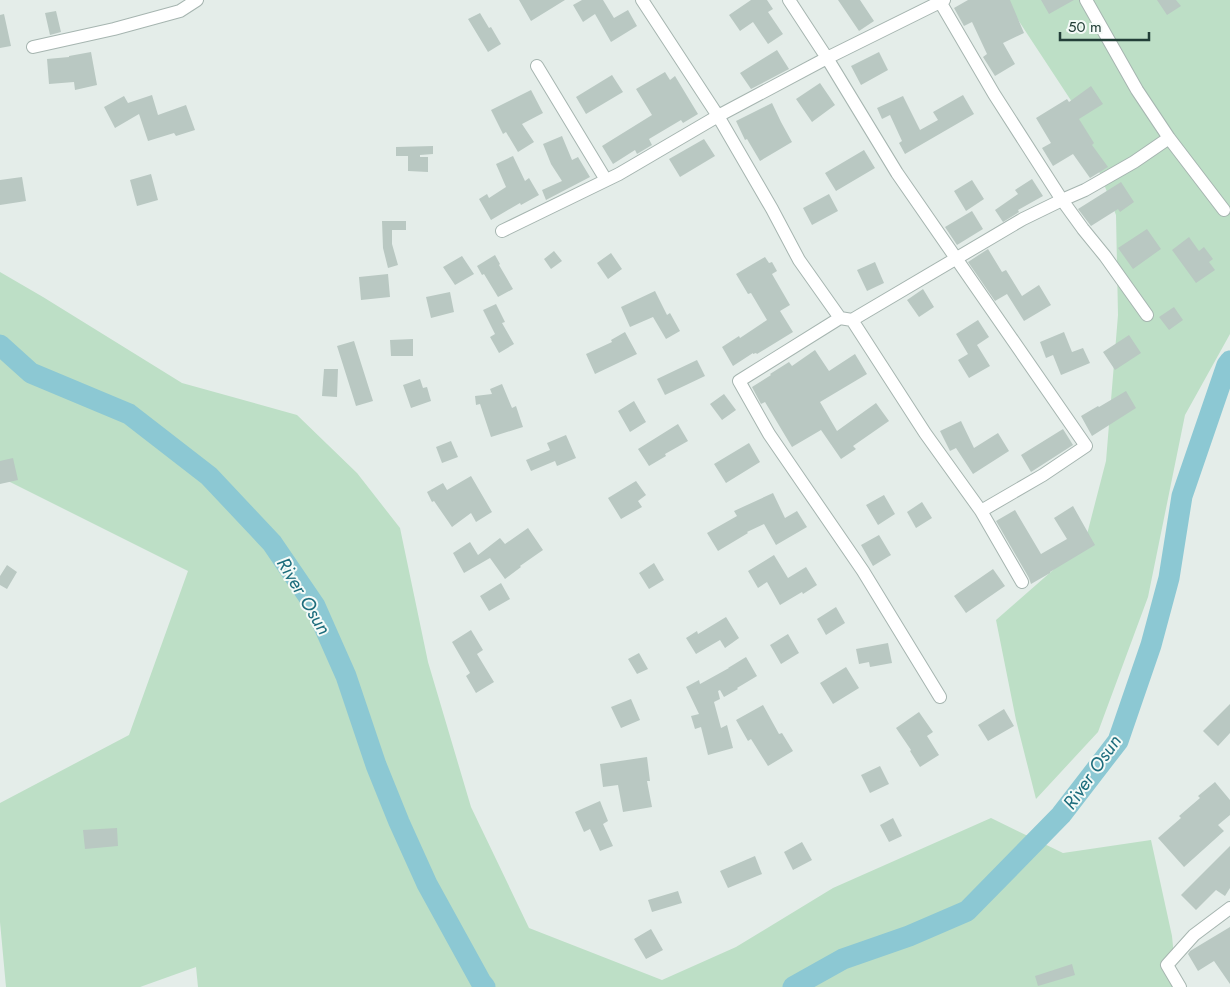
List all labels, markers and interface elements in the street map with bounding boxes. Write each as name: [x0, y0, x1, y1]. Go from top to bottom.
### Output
scale bar: [1060, 10, 1149, 42]
text: 50 m: [1068, 16, 1102, 38]
water label: River Osun: [270, 552, 338, 640]
water label: River Osun: [1056, 729, 1128, 815]

